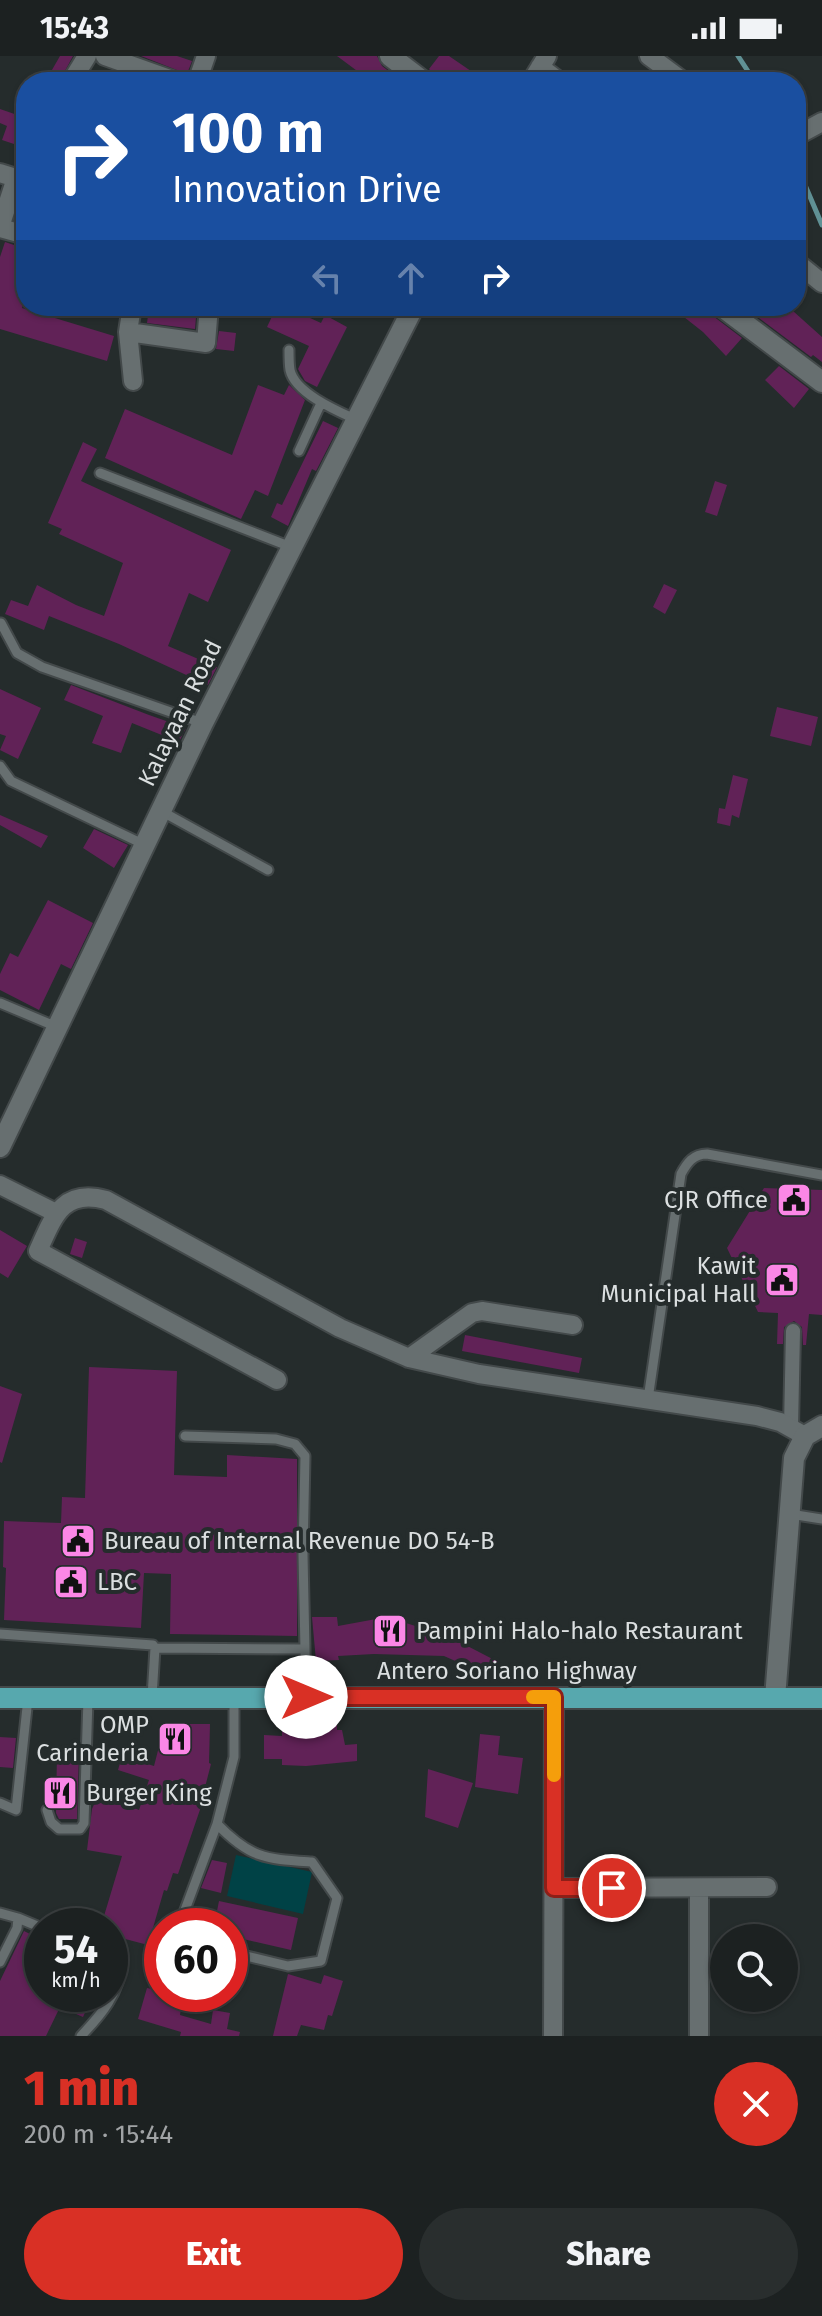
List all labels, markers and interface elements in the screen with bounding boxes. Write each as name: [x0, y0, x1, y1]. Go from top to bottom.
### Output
text: 15:43: [40, 10, 109, 46]
text: 100 m: [172, 100, 324, 167]
icon: right: [40, 104, 144, 208]
text: Innovation Drive: [172, 168, 442, 212]
icon: left: [305, 256, 349, 300]
icon: ahead: [389, 256, 433, 300]
icon: right: [473, 256, 517, 300]
street label: Kalayaan Road: [132, 635, 228, 791]
public building icon: CJR Office: [775, 1181, 813, 1219]
place label: CJR Office: [664, 1186, 768, 1214]
place label: Kawit Municipal Hall: [601, 1252, 756, 1308]
public building icon: Kawit Municipal Hall: [763, 1261, 801, 1299]
public building icon: Bureau of Internal Revenue DO 54-B: [59, 1522, 97, 1560]
place label: Bureau of Internal Revenue DO 54-B: [104, 1527, 495, 1555]
public building icon: LBC: [52, 1563, 90, 1601]
place label: LBC: [97, 1568, 137, 1596]
restaurant icon: Pampini Halo-halo Restaurant: [371, 1612, 409, 1650]
place label: Pampini Halo-halo Restaurant: [416, 1617, 743, 1645]
position arrow: [264, 1655, 348, 1739]
street label: Antero Soriano Highway: [377, 1657, 637, 1685]
place label: OMP Carinderia: [36, 1711, 149, 1767]
restaurant icon: OMP Carinderia: [156, 1720, 194, 1758]
restaurant icon: Burger King: [41, 1774, 79, 1812]
place label: Burger King: [86, 1779, 212, 1807]
pin: [578, 1854, 646, 1922]
icon: arrive: [590, 1866, 634, 1910]
speed limit sign: 60: [144, 1908, 248, 2012]
map controls: [710, 1924, 798, 2012]
button: search: [710, 1924, 798, 2012]
text: 54: [54, 1926, 98, 1974]
text: km/h: [51, 1968, 101, 1992]
text: 1 min: [24, 2060, 139, 2118]
button: close: [714, 2062, 798, 2146]
text: 200 m · 15:44: [24, 2119, 173, 2150]
button: Exit: [24, 2208, 403, 2300]
button: Share: [419, 2208, 798, 2300]

